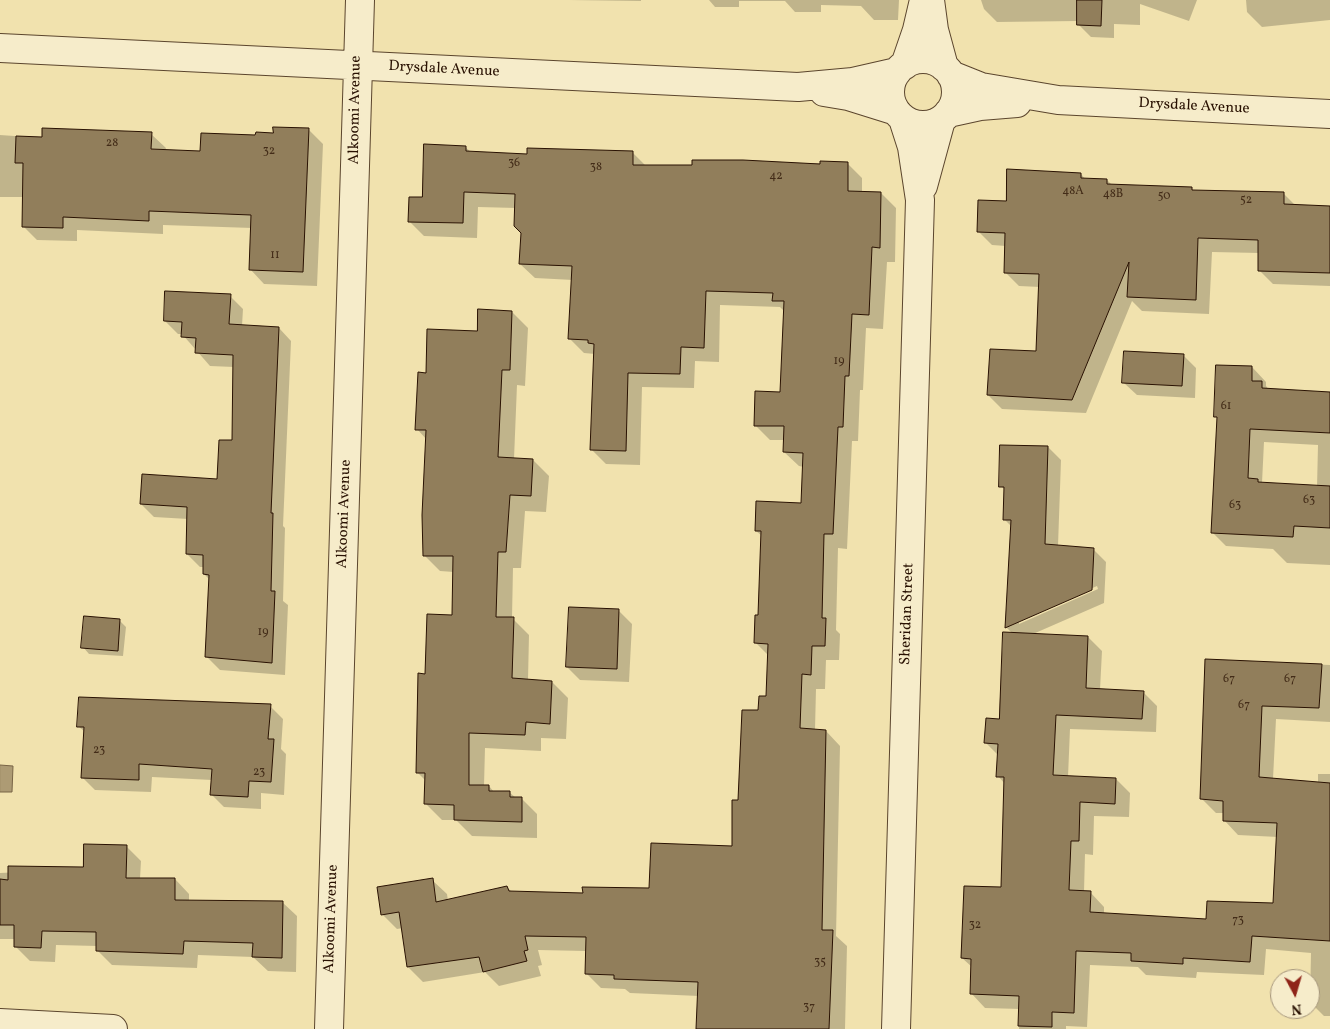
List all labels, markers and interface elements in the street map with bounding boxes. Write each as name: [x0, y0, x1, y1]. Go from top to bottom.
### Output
street label: Alkoomi Avenue: [346, 55, 366, 165]
street label: Drysdale Avenue: [388, 58, 500, 82]
street label: Drysdale Avenue: [1138, 95, 1250, 119]
house number: 28: [106, 137, 118, 151]
house number: 32: [263, 145, 275, 159]
house number: 36: [508, 157, 520, 171]
house number: 38: [590, 161, 602, 175]
house number: 42: [769, 170, 783, 184]
house number: 48A: [1062, 185, 1084, 199]
house number: 48B: [1103, 188, 1123, 202]
house number: 50: [1158, 190, 1170, 204]
house number: 52: [1240, 194, 1252, 208]
house number: 11: [270, 249, 280, 263]
house number: 19: [834, 355, 844, 369]
house number: 61: [1221, 400, 1231, 414]
street label: Alkoomi Avenue: [334, 459, 356, 569]
house number: 63: [1303, 494, 1315, 508]
house number: 63: [1229, 499, 1241, 513]
street label: Sheridan Street: [897, 563, 919, 665]
house number: 19: [258, 626, 268, 640]
house number: 67: [1223, 673, 1235, 687]
house number: 67: [1284, 673, 1296, 687]
house number: 67: [1238, 699, 1250, 713]
house number: 23: [93, 744, 105, 758]
house number: 23: [253, 766, 265, 780]
street label: Alkoomi Avenue: [321, 864, 343, 974]
house number: 73: [1232, 914, 1244, 928]
house number: 32: [969, 919, 981, 933]
house number: 35: [814, 956, 826, 970]
north arrow: [1270, 969, 1320, 1019]
text: N: [1290, 998, 1303, 1018]
house number: 37: [803, 1001, 815, 1015]

